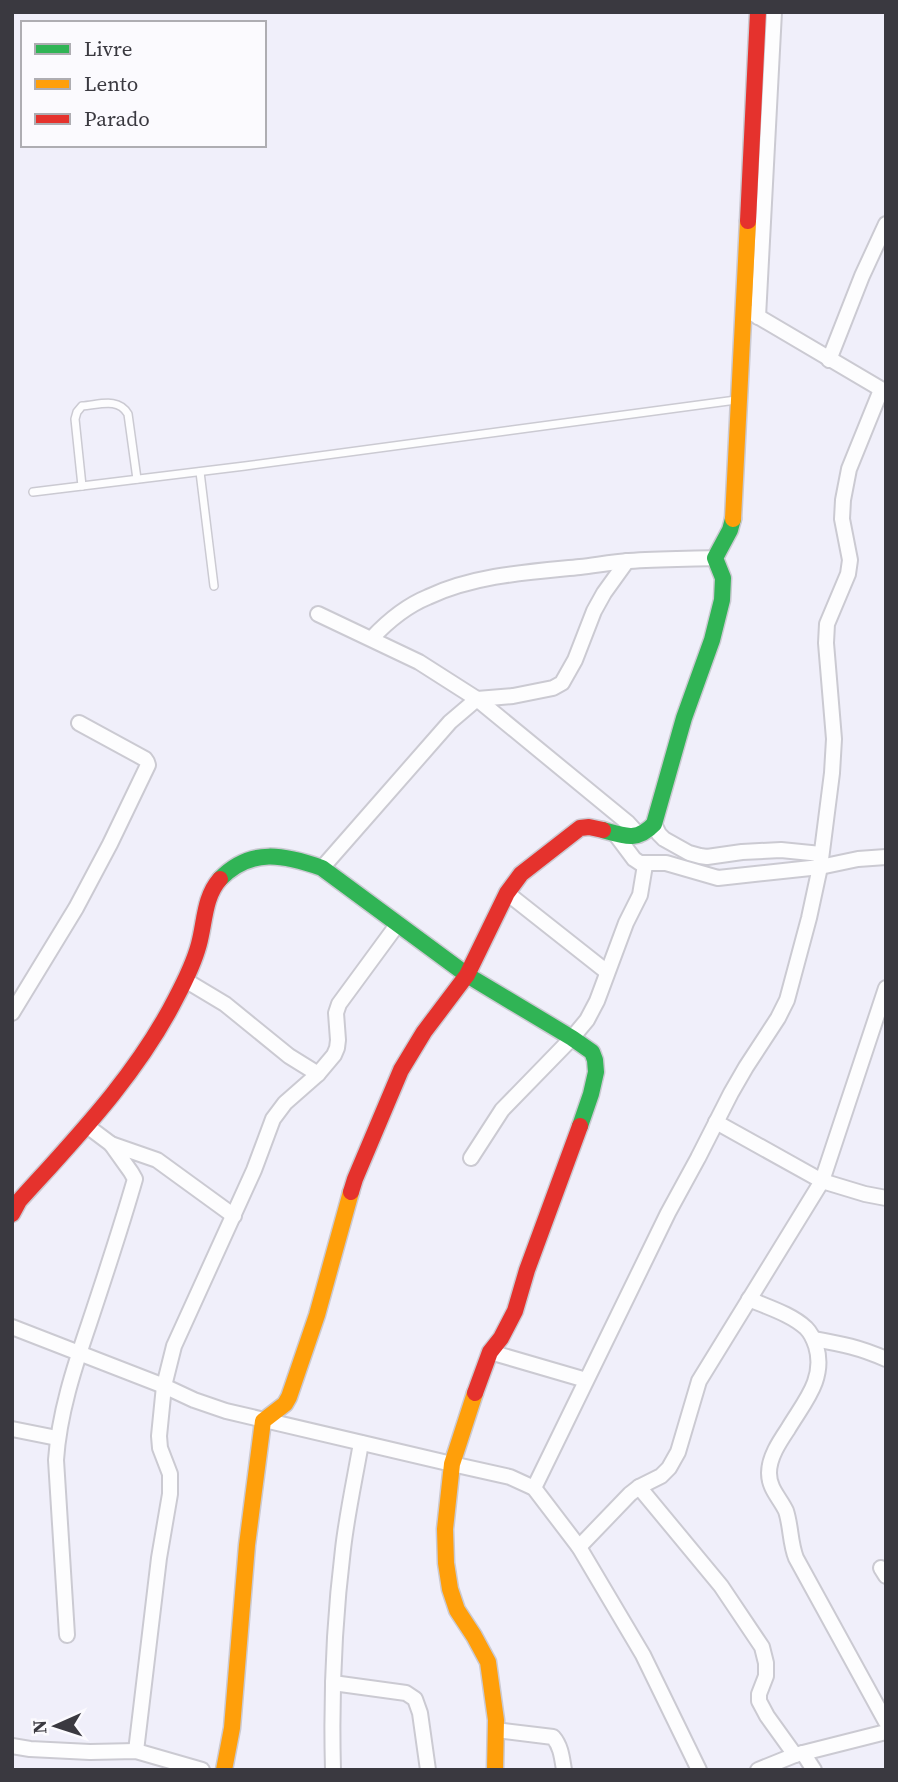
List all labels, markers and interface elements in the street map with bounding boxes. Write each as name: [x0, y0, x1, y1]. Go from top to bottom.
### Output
legend: [21, 21, 266, 147]
text: Livre: [84, 34, 132, 63]
text: Lento: [84, 69, 138, 98]
text: Parado: [84, 104, 150, 133]
north arrow: [21, 1691, 91, 1761]
text: N: [26, 1719, 52, 1734]

